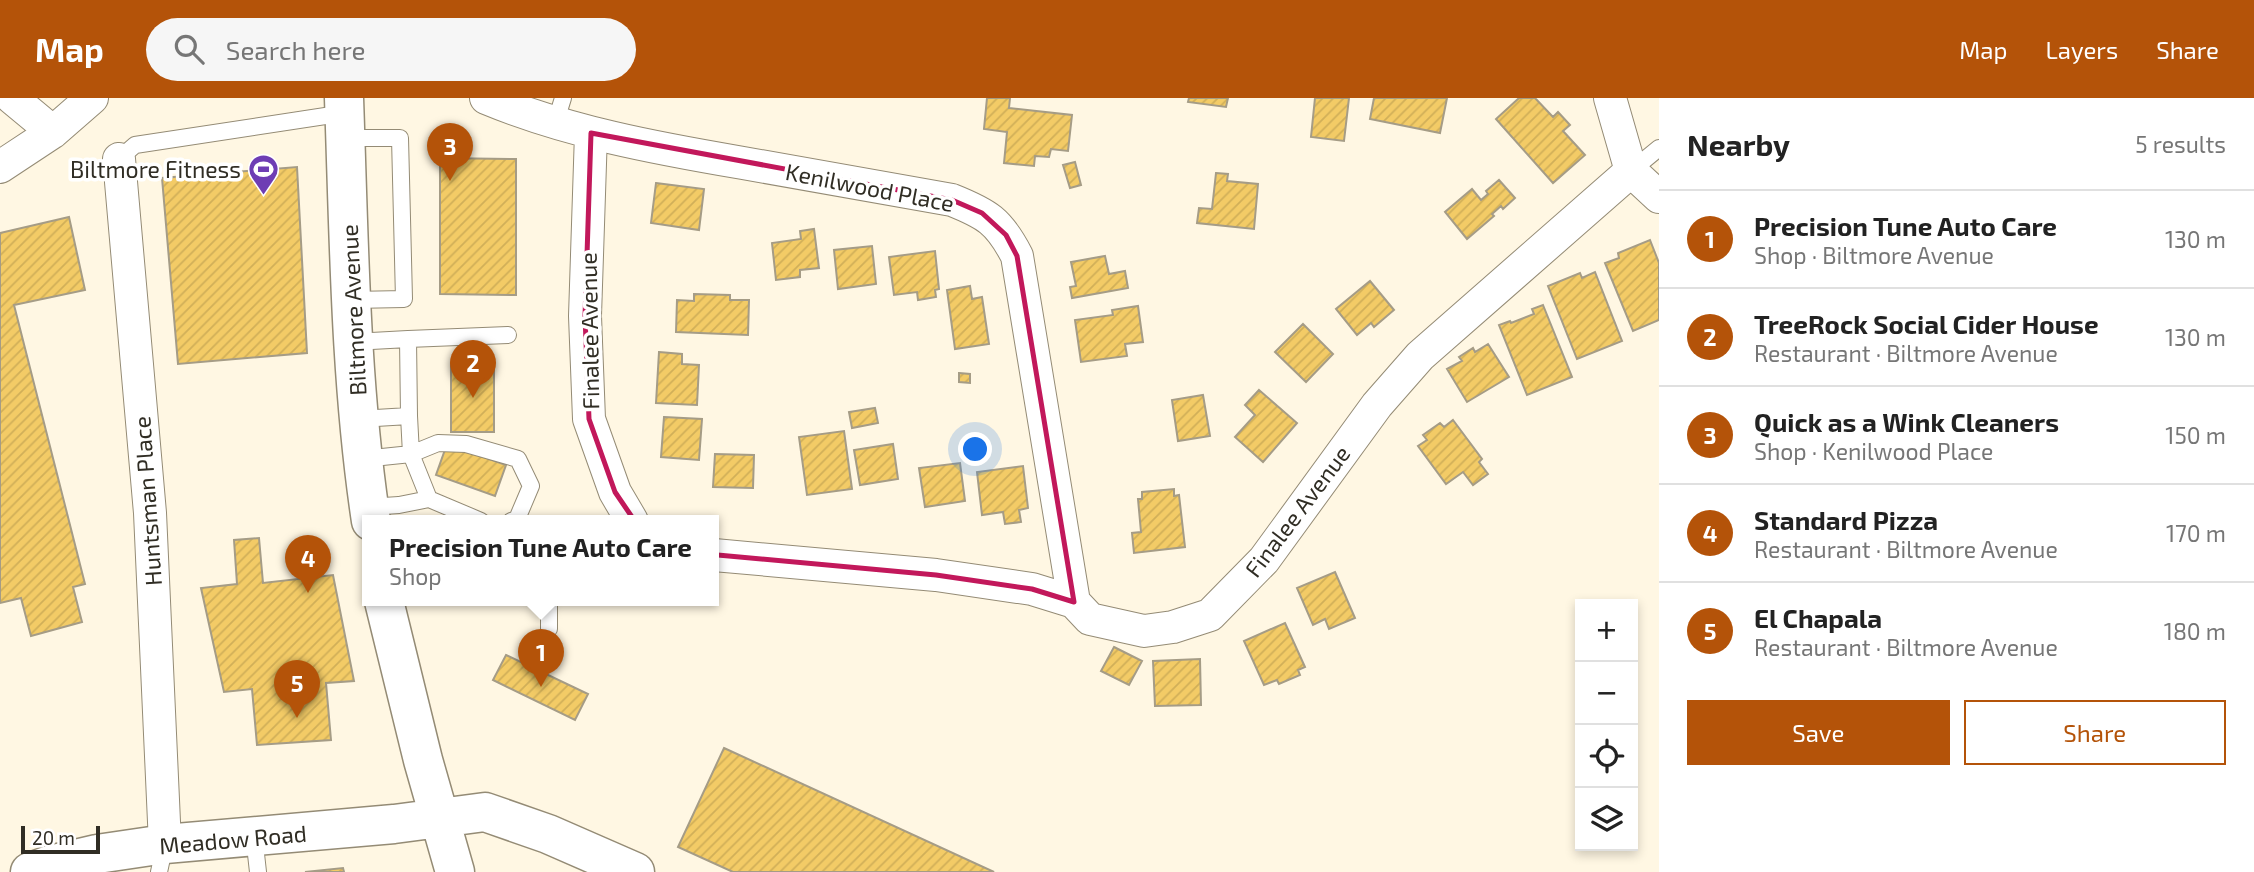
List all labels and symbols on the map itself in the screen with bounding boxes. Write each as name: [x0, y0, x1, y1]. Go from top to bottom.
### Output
pin: 3: [427, 123, 473, 181]
sports icon: Biltmore Fitness: [247, 152, 281, 196]
place label: Biltmore Fitness: [70, 155, 241, 183]
street label: Kenilwood Place: [783, 157, 957, 217]
street label: Biltmore Avenue: [335, 224, 371, 396]
street label: Finalee Avenue: [574, 252, 604, 410]
pin: 2: [450, 340, 496, 398]
street label: Huntsman Place: [127, 415, 167, 587]
your location: [958, 432, 992, 466]
street label: Finalee Avenue: [1238, 440, 1356, 582]
pin: 4: [285, 535, 331, 593]
pin: 1: [518, 629, 564, 687]
pin: 5: [274, 660, 320, 718]
street label: Meadow Road: [158, 819, 308, 859]
scale bar: [21, 823, 100, 855]

